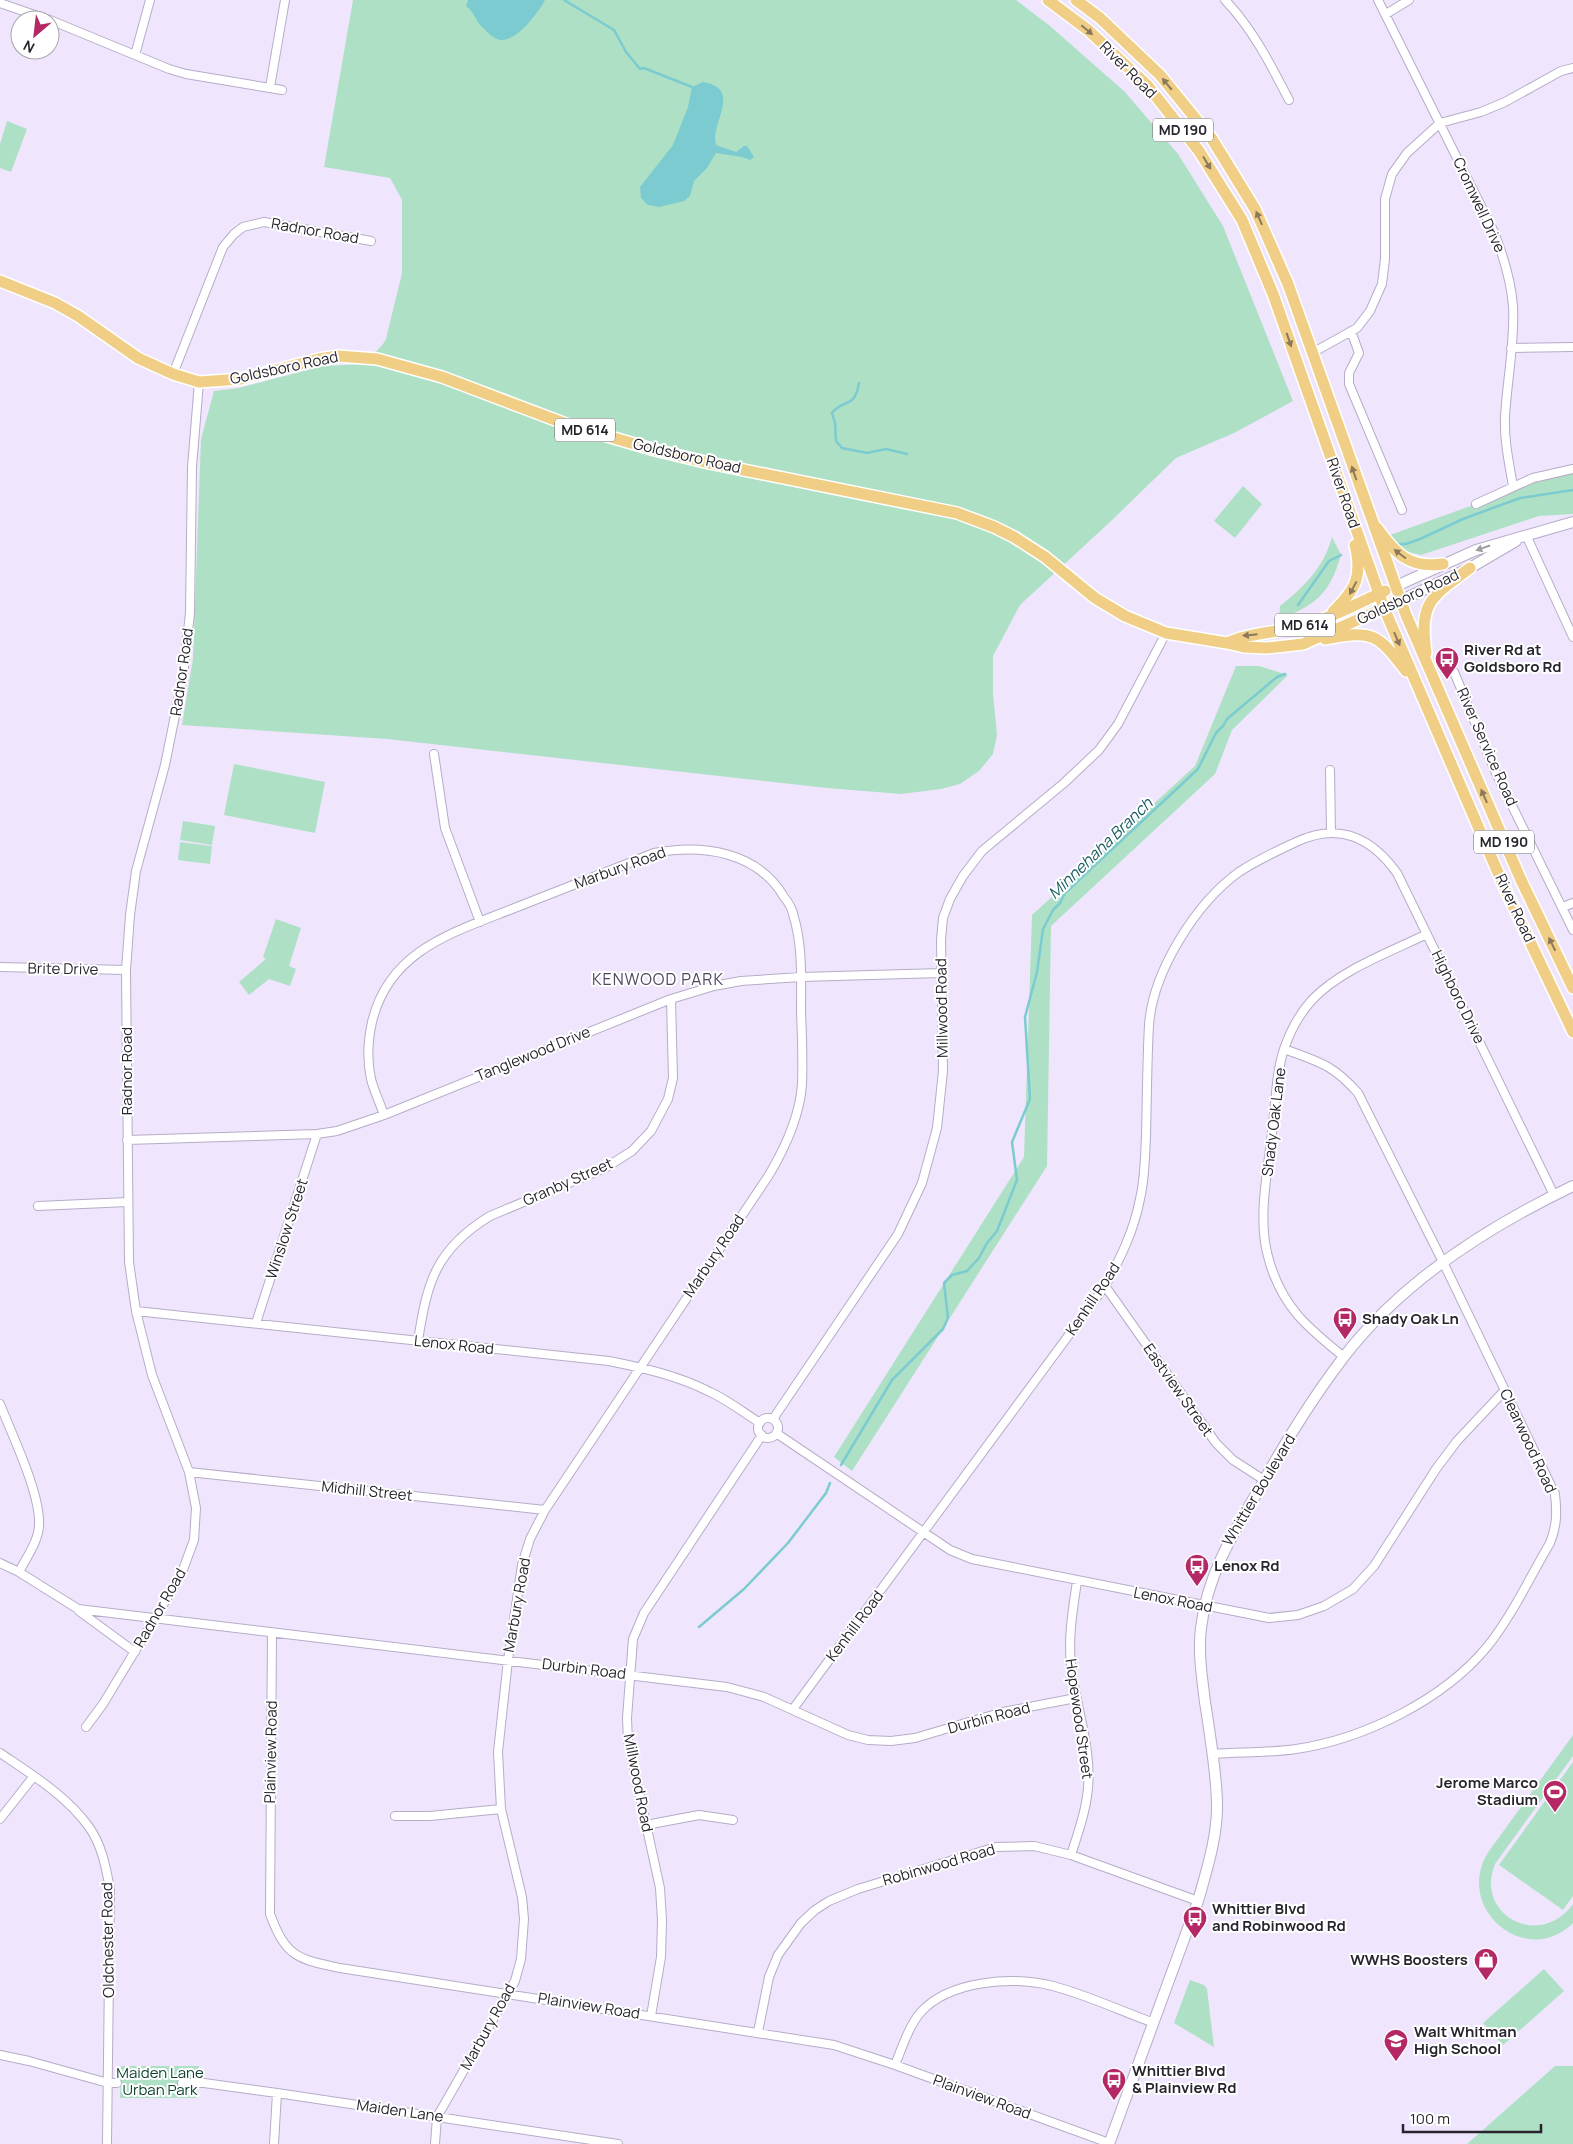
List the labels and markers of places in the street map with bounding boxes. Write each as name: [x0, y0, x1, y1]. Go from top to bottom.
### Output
place label: River Rd at Goldsboro Rd: [1464, 639, 1562, 677]
bus stop icon: River Rd at Goldsboro Rd: [1434, 646, 1460, 680]
bus stop icon: Shady Oak Ln: [1332, 1306, 1358, 1340]
place label: Shady Oak Ln: [1362, 1308, 1459, 1329]
bus stop icon: Lenox Rd: [1184, 1553, 1210, 1587]
place label: Lenox Rd: [1214, 1555, 1280, 1576]
place label: Jerome Marco Stadium: [1436, 1772, 1538, 1810]
sports icon: Jerome Marco Stadium: [1542, 1779, 1568, 1813]
place label: Whittier Blvd and Robinwood Rd: [1212, 1898, 1346, 1936]
bus stop icon: Whittier Blvd and Robinwood Rd: [1182, 1905, 1208, 1939]
shop icon: WWHS Boosters: [1473, 1947, 1499, 1981]
place label: WWHS Boosters: [1350, 1949, 1468, 1970]
place label: Walt Whitman High School: [1414, 2021, 1517, 2059]
school or university icon: Walt Whitman High School: [1383, 2028, 1409, 2062]
place label: Whittier Blvd & Plainview Rd: [1132, 2060, 1236, 2098]
bus stop icon: Whittier Blvd & Plainview Rd: [1101, 2067, 1127, 2101]

